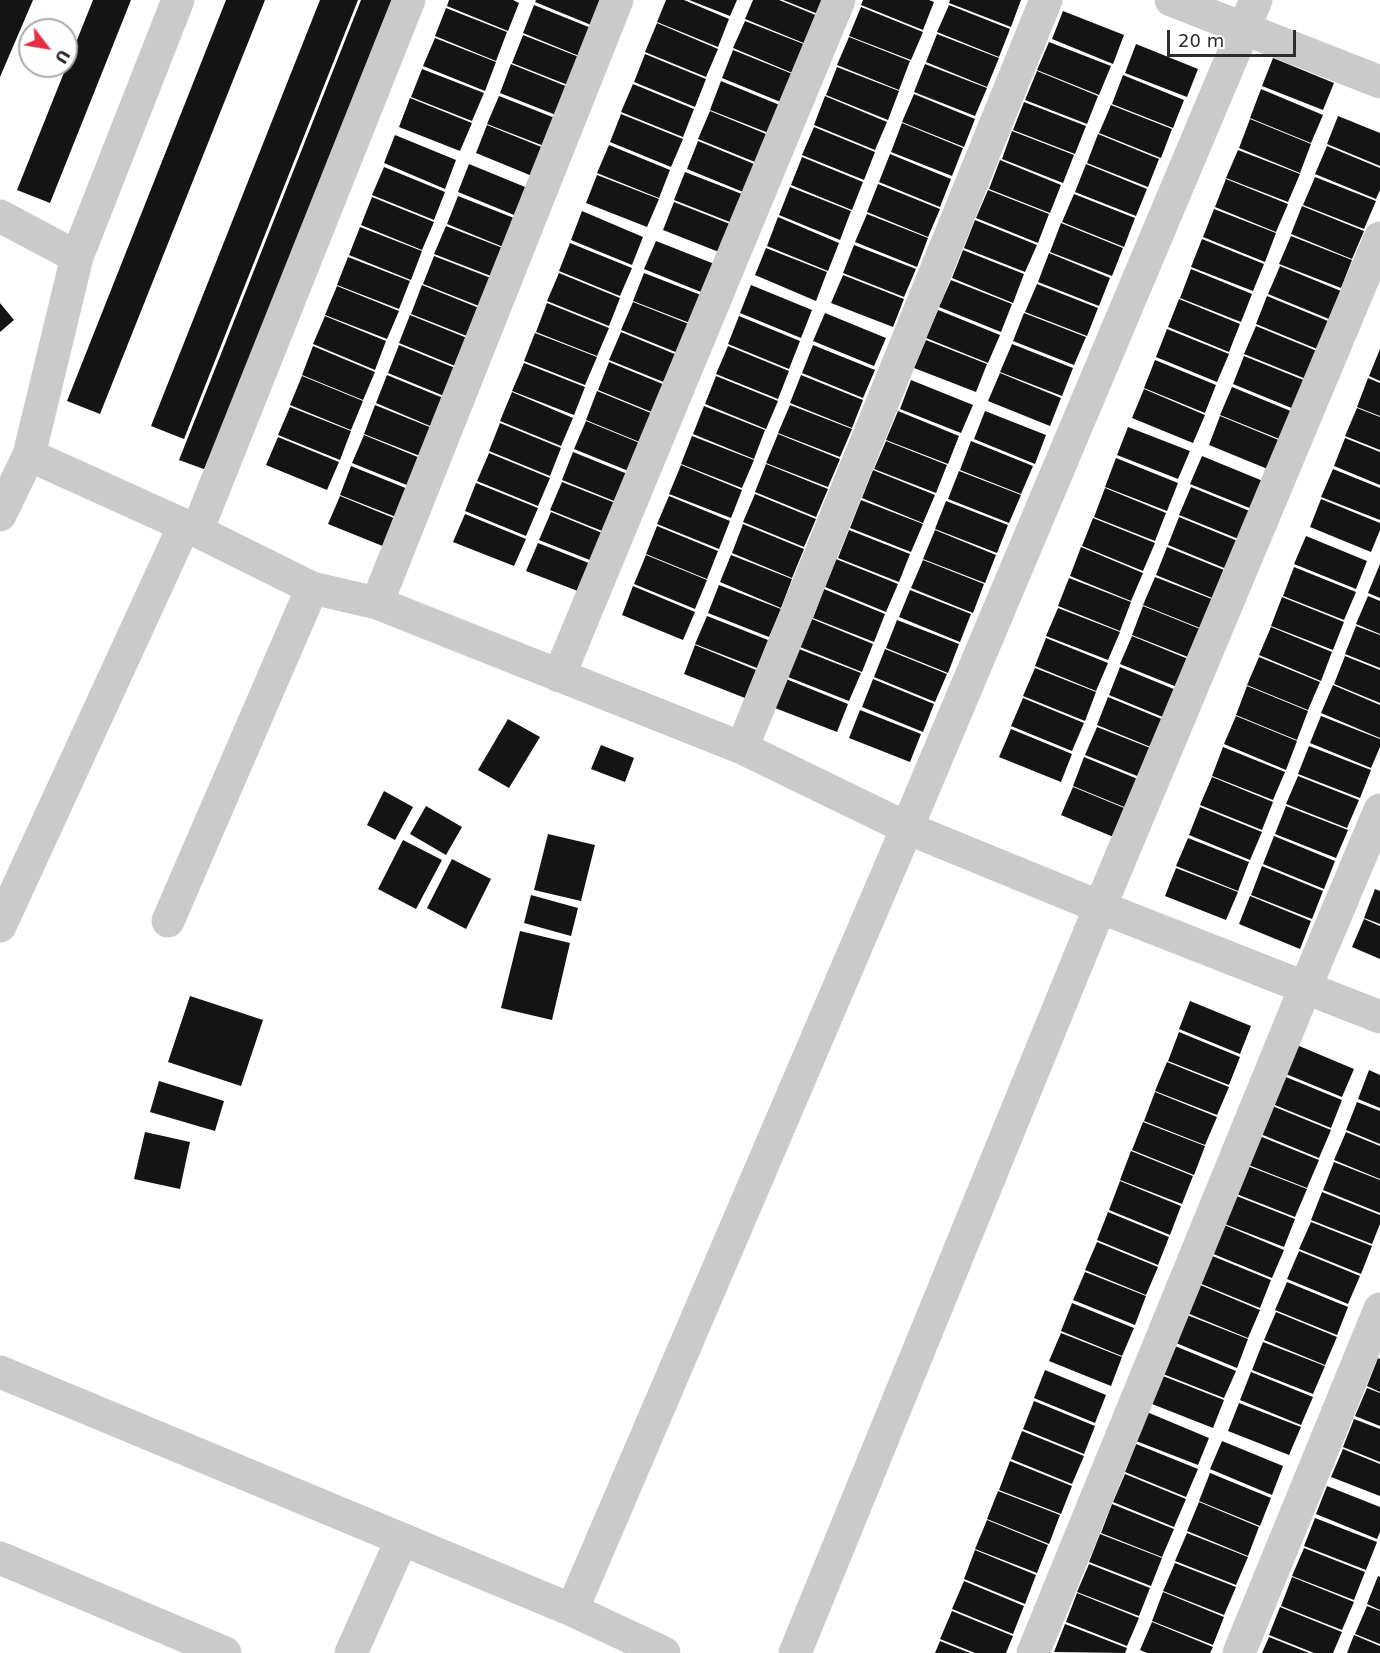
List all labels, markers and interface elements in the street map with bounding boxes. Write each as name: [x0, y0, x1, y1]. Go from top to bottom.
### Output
north arrow: [18, 18, 78, 78]
scale bar: [1170, 18, 1299, 56]
text: 20 m: [1178, 30, 1224, 51]
text: U: [51, 46, 74, 67]

